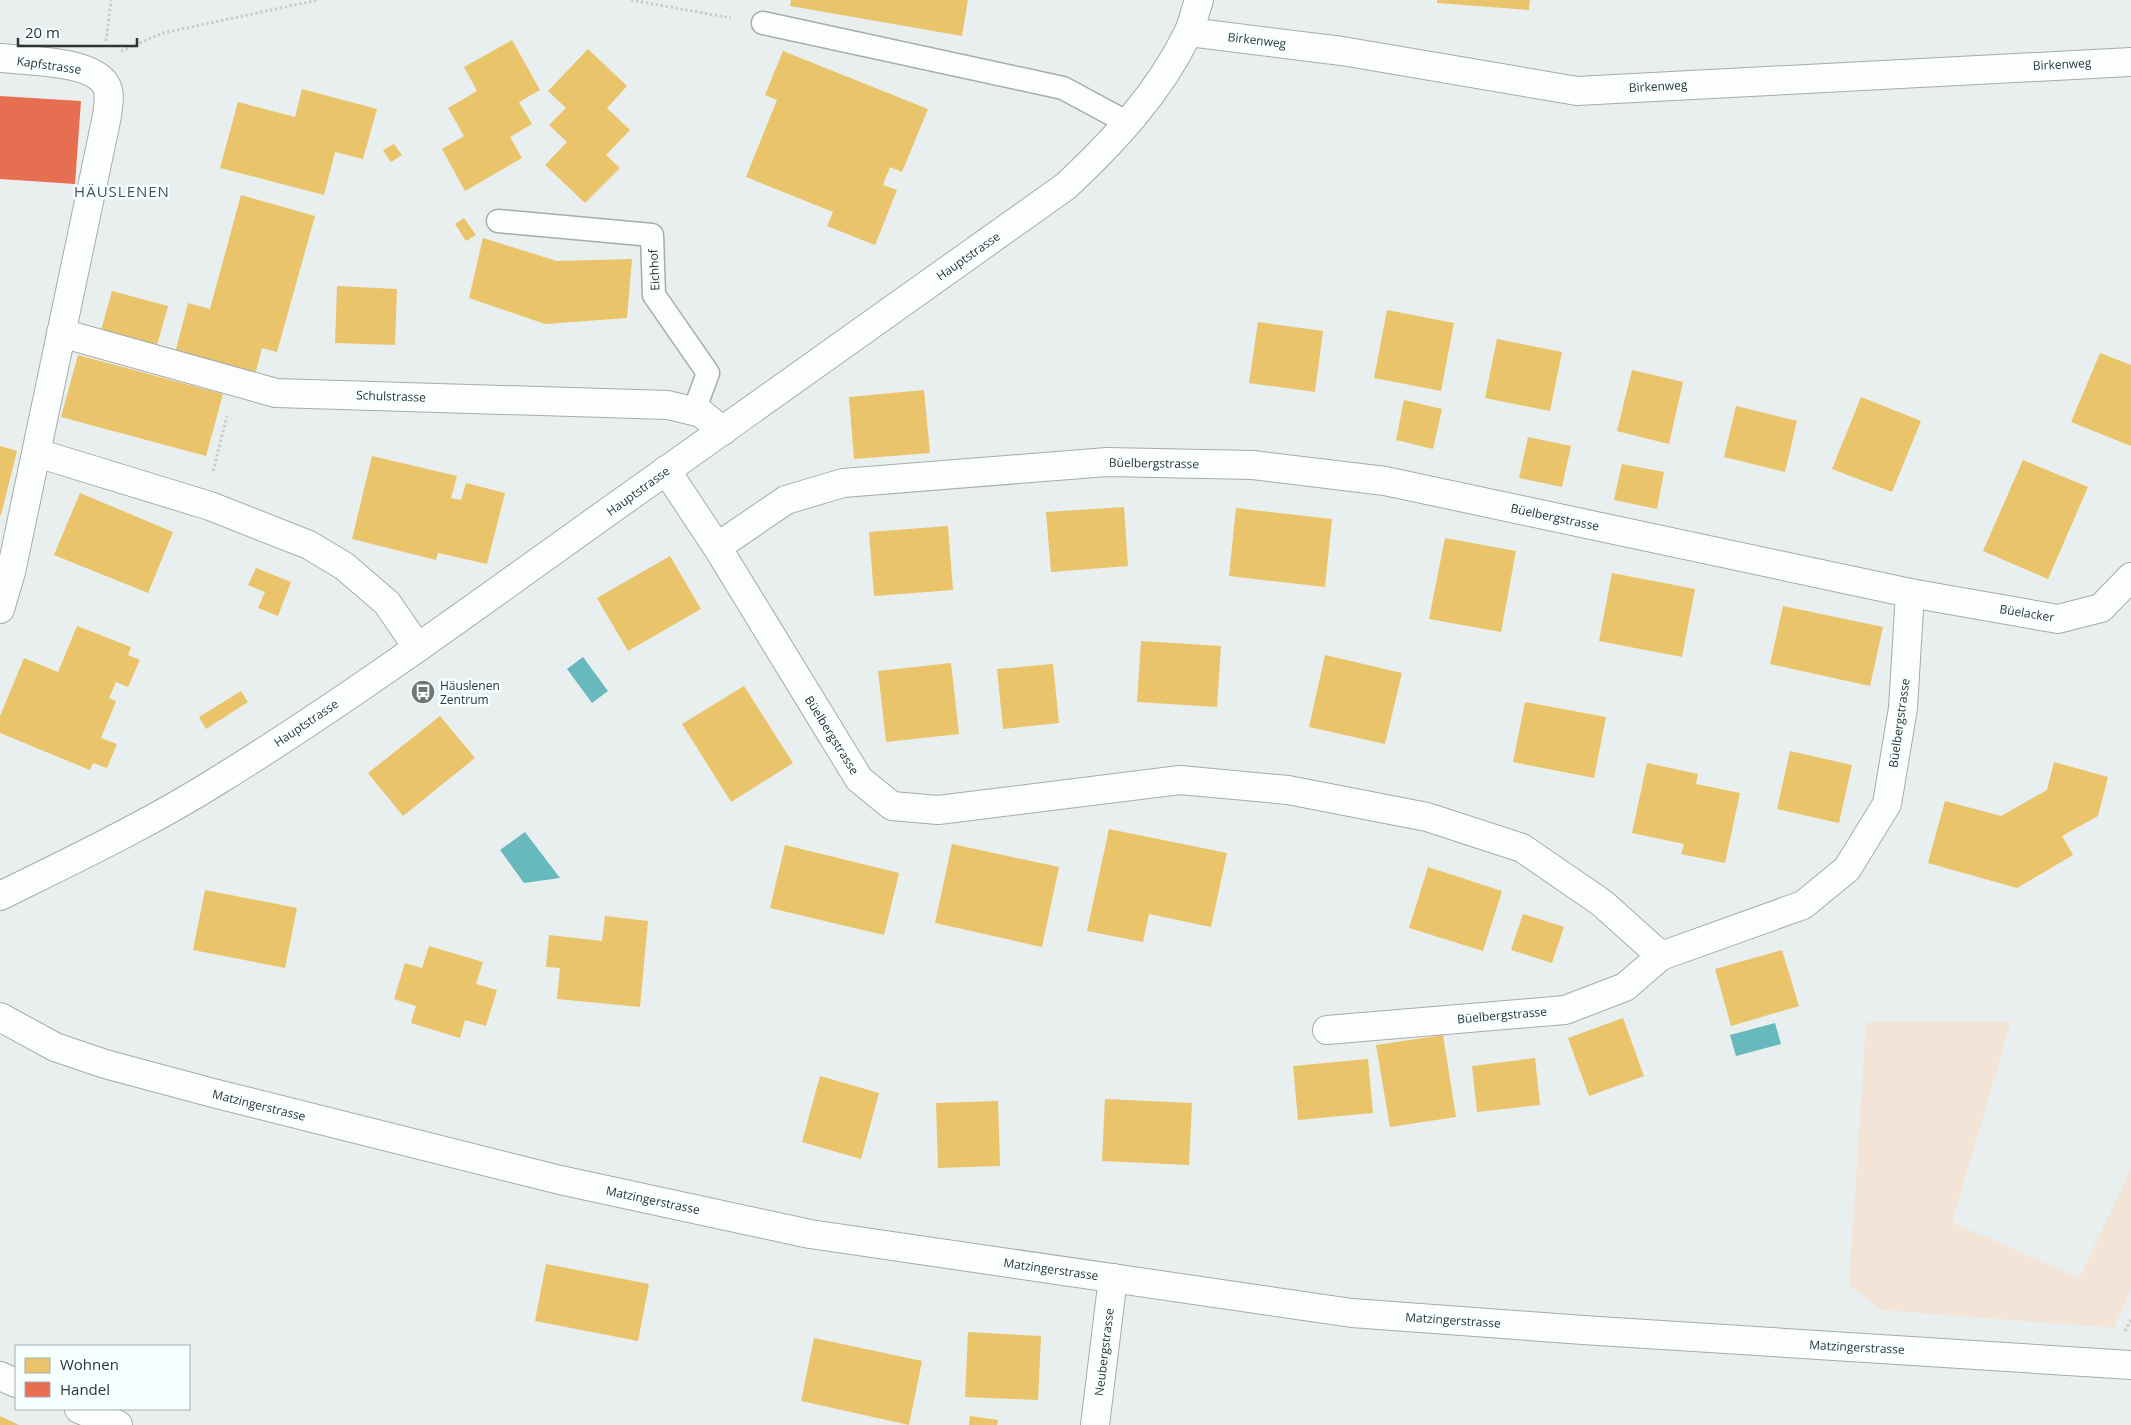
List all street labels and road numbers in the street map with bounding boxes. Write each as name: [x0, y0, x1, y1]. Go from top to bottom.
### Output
street label: Birkenweg: [1227, 28, 1288, 52]
street label: Kapfstrasse: [16, 52, 83, 78]
street label: Birkenweg: [2032, 54, 2092, 74]
street label: Birkenweg: [1628, 76, 1688, 96]
street label: Hauptstrasse: [933, 228, 1003, 284]
street label: Eichhof: [644, 248, 664, 291]
street label: Schulstrasse: [356, 386, 426, 406]
street label: Büelbergstrasse: [1109, 454, 1199, 472]
street label: Hauptstrasse: [603, 462, 673, 520]
street label: Büelbergstrasse: [1509, 499, 1601, 535]
street label: Büelacker: [1998, 600, 2056, 626]
street label: Büelbergstrasse: [1884, 677, 1914, 769]
street label: Büelbergstrasse: [801, 692, 863, 778]
street label: Hauptstrasse: [270, 695, 342, 751]
street label: Büelbergstrasse: [1456, 1003, 1548, 1027]
street label: Matzingerstrasse: [211, 1085, 308, 1125]
street label: Matzingerstrasse: [604, 1182, 702, 1218]
street label: Matzingerstrasse: [1002, 1254, 1100, 1284]
street label: Neubergstrasse: [1090, 1307, 1118, 1397]
street label: Matzingerstrasse: [1405, 1308, 1502, 1332]
street label: Matzingerstrasse: [1809, 1336, 1905, 1358]

